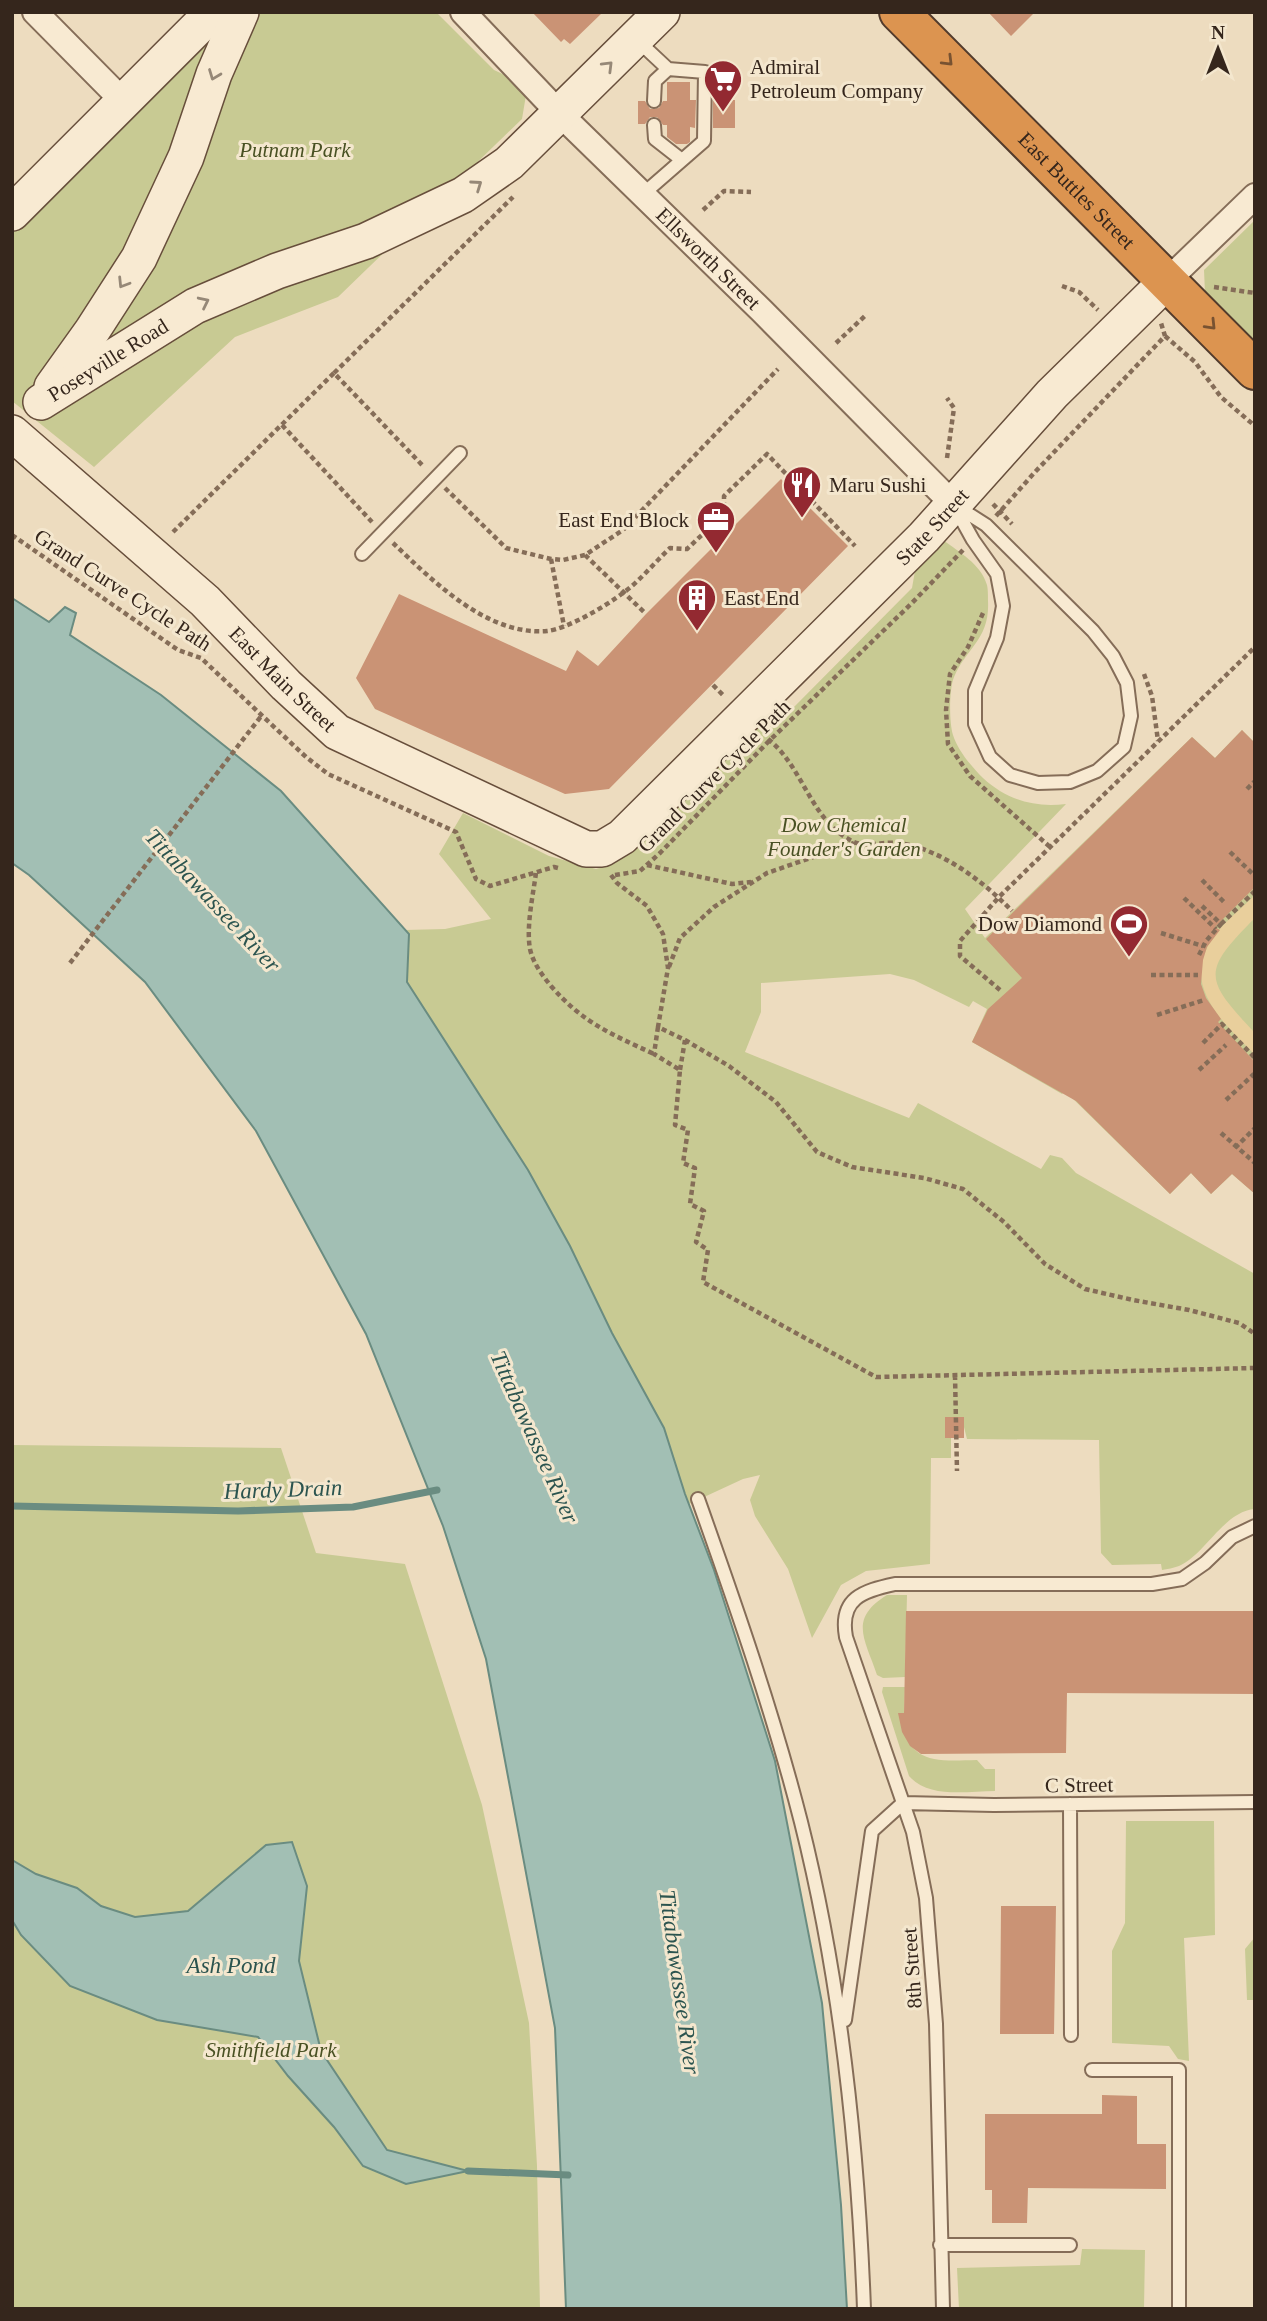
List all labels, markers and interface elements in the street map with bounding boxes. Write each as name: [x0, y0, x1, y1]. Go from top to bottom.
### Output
north arrow: [1183, 14, 1253, 84]
text: N: [1211, 22, 1225, 43]
one-way arrow: [939, 52, 952, 65]
place label: Admiral Petroleum Company: [750, 55, 924, 103]
supermarket icon: Admiral Petroleum Company: [702, 58, 744, 113]
one-way arrow: [600, 62, 612, 74]
one-way arrow: [208, 68, 222, 80]
street label: East Buttles Street: [1013, 127, 1140, 254]
park label: Putnam Park: [238, 138, 351, 162]
one-way arrow: [469, 181, 482, 193]
street label: Ellsworth Street: [651, 203, 766, 315]
one-way arrow: [119, 275, 132, 288]
one-way arrow: [197, 296, 209, 310]
street label: Poseyville Road: [43, 313, 173, 407]
one-way arrow: [1203, 317, 1216, 330]
restaurant icon: Maru Sushi: [781, 464, 823, 519]
place label: Maru Sushi: [829, 473, 927, 497]
street label: State Street: [891, 483, 974, 570]
office icon: East End Block: [695, 499, 737, 554]
place label: East End Block: [558, 508, 689, 532]
street label: Grand Curve Cycle Path: [30, 524, 216, 656]
building icon: East End: [676, 577, 718, 632]
place label: East End: [724, 586, 800, 610]
street label: East Main Street: [224, 622, 341, 737]
street label: Grand Curve Cycle Path: [633, 694, 796, 857]
park label: Dow Chemical Founder's Garden: [766, 813, 921, 861]
water label: Tittabawassee River: [140, 824, 286, 978]
sports icon: Dow Diamond: [1108, 903, 1150, 958]
place label: Dow Diamond: [978, 912, 1102, 936]
water label: Tittabawassee River: [485, 1347, 584, 1528]
water label: Hardy Drain: [222, 1475, 343, 1504]
street label: C Street: [1045, 1772, 1113, 1798]
water label: Tittabawassee River: [654, 1888, 705, 2077]
street label: 8th Street: [897, 1927, 927, 2009]
water label: Ash Pond: [185, 1953, 276, 1978]
park label: Smithfield Park: [205, 2038, 337, 2062]

